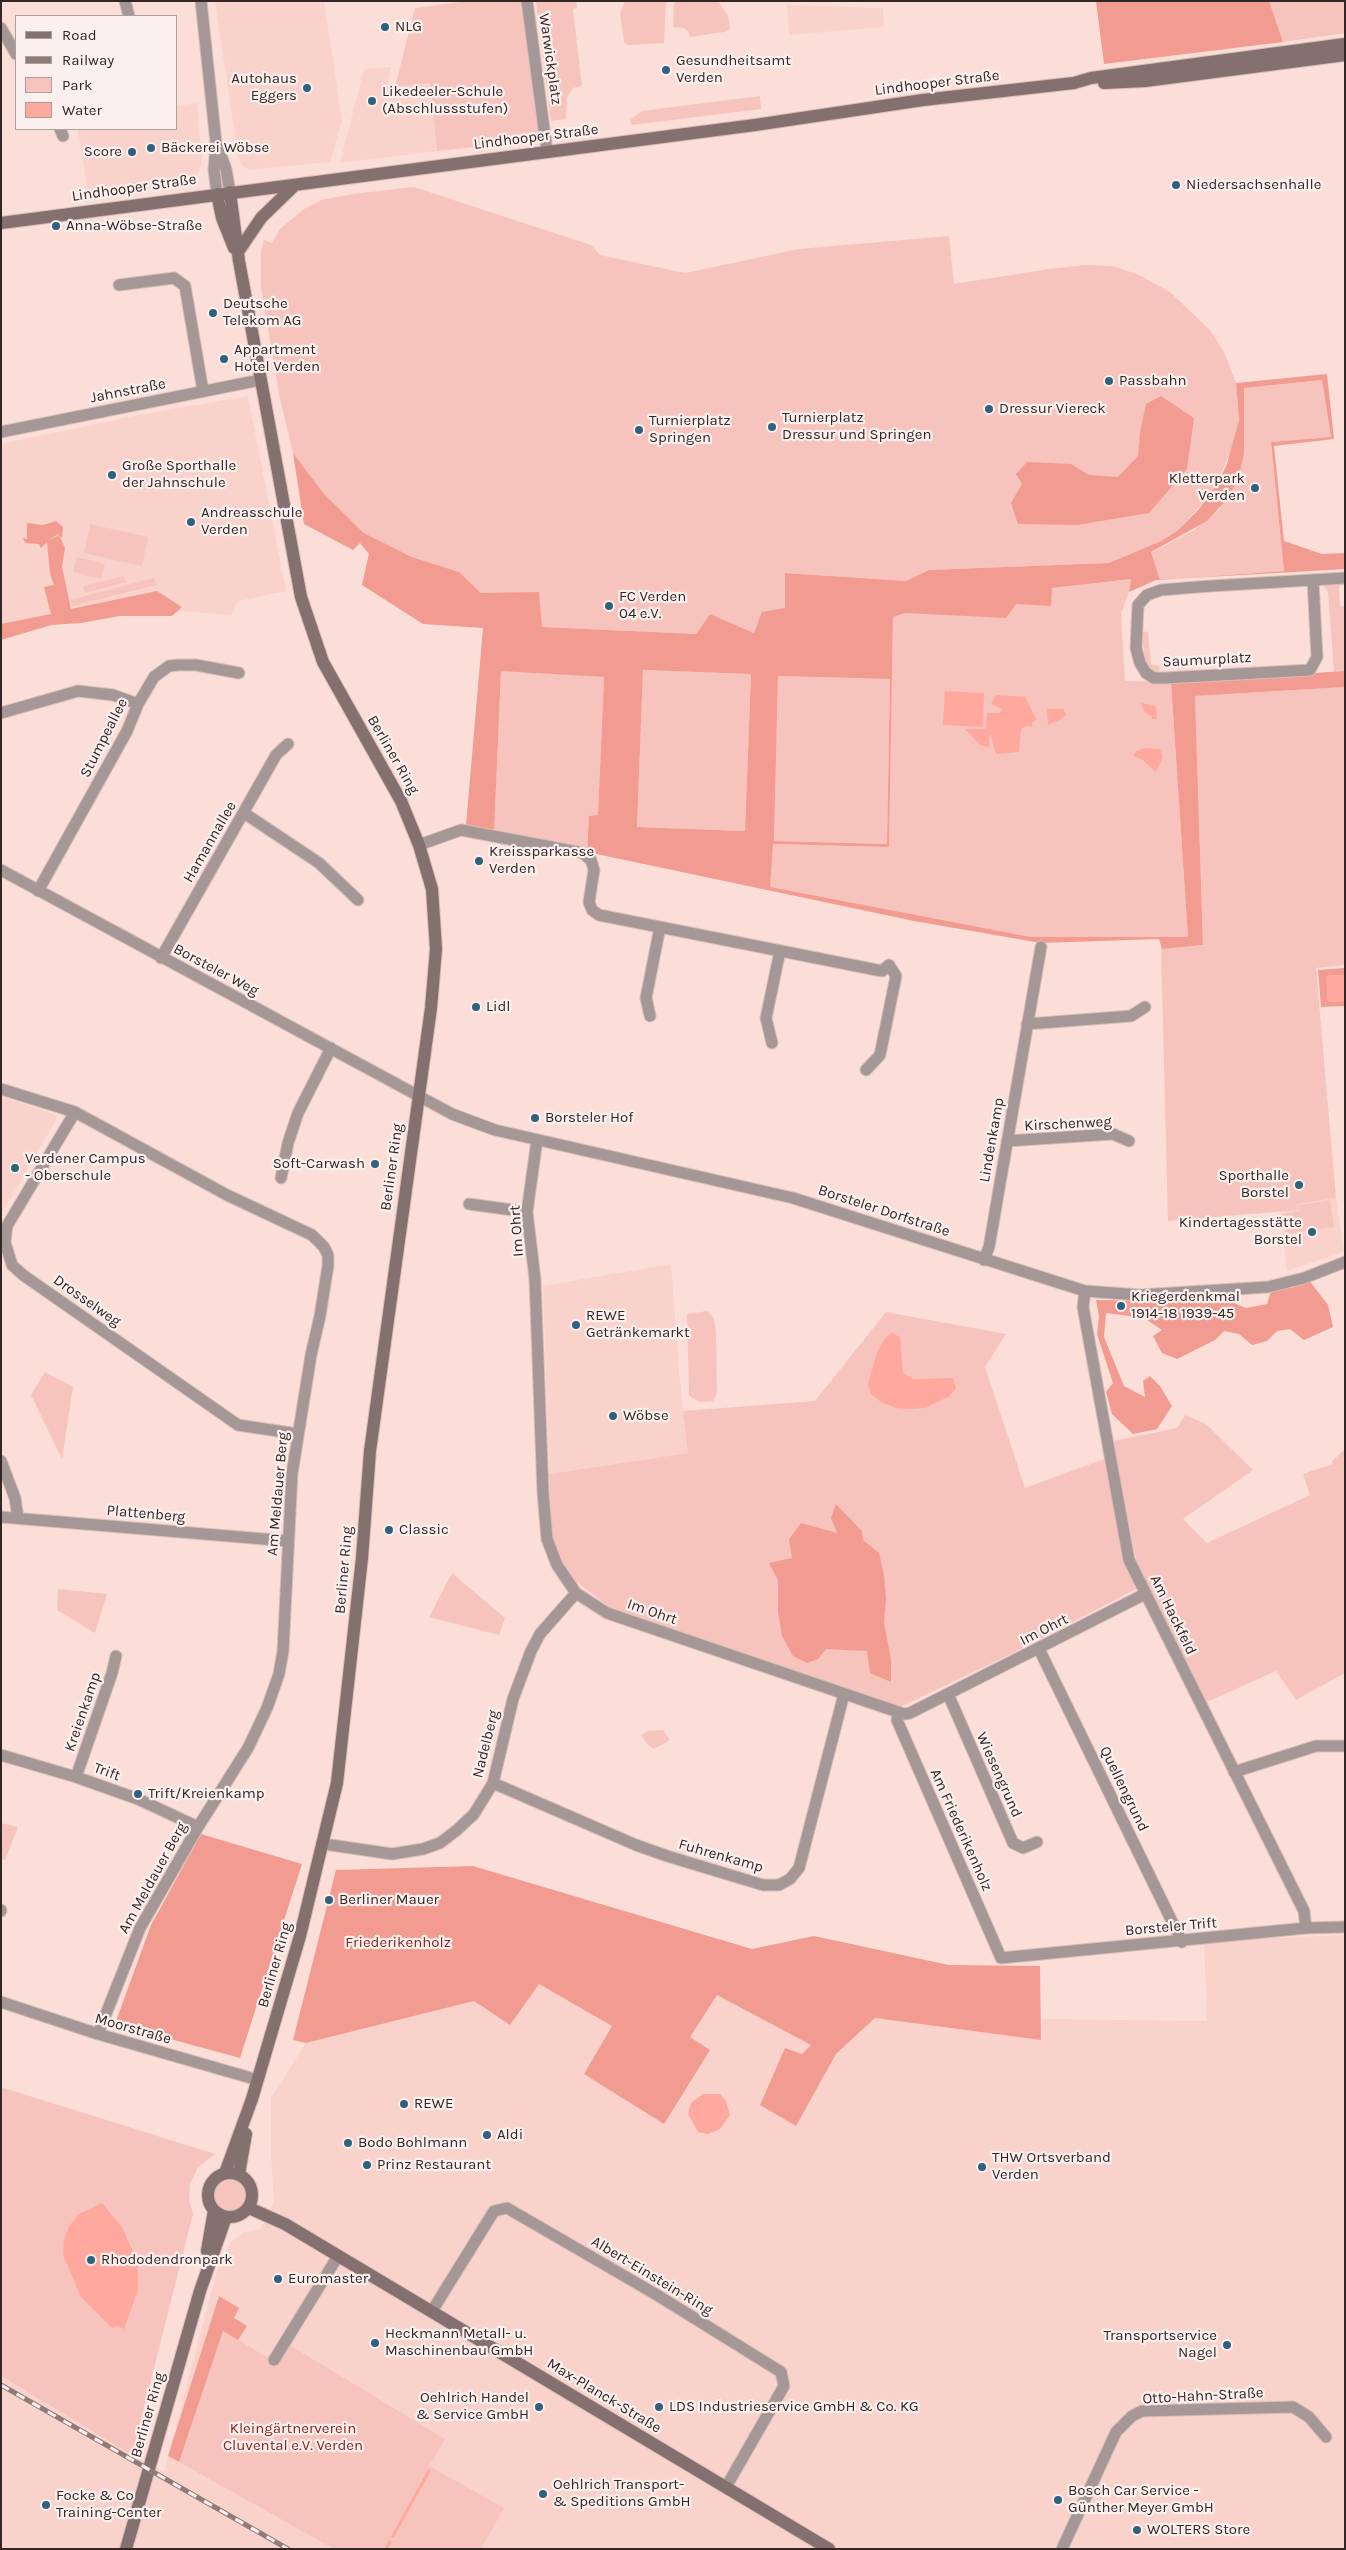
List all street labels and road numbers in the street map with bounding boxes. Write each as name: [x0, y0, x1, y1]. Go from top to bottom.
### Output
street label: Warwickplatz: [535, 12, 565, 106]
street label: Lindhooper Straße: [874, 66, 1000, 100]
street label: Lindhooper Straße: [473, 120, 599, 154]
street label: Lindhooper Straße: [71, 170, 197, 206]
street label: Jahnstraße: [89, 375, 167, 407]
street label: Saumurplatz: [1162, 649, 1252, 671]
street label: Stumpeallee: [76, 695, 132, 781]
street label: Berliner Ring: [363, 712, 423, 798]
street label: Hamannallee: [180, 798, 240, 886]
street label: Borsteler Weg: [170, 940, 262, 1000]
street label: Lindenkamp: [976, 1096, 1008, 1184]
street label: Kirschenweg: [1024, 1113, 1112, 1135]
street label: Berliner Ring: [377, 1122, 407, 1212]
street label: Borsteler Dorfstraße: [816, 1181, 952, 1241]
street label: Im Ohrt: [506, 1205, 528, 1257]
street label: Drosselweg: [50, 1271, 124, 1331]
street label: Am Meldauer Berg: [264, 1431, 292, 1557]
street label: Plattenberg: [106, 1502, 186, 1526]
street label: Berliner Ring: [331, 1525, 357, 1615]
street label: Am Hackfeld: [1146, 1572, 1200, 1658]
street label: Im Ohrt: [625, 1595, 679, 1629]
street label: Im Ohrt: [1017, 1610, 1071, 1650]
street label: Kreienkamp: [61, 1670, 105, 1754]
street label: Nadelberg: [469, 1708, 503, 1780]
street label: Wiesengrund: [972, 1730, 1026, 1820]
street label: Quellengrund: [1096, 1743, 1152, 1835]
street label: Trift: [91, 1759, 123, 1785]
street label: Am Friederikenholz: [926, 1766, 996, 1894]
street label: Am Meldauer Berg: [115, 1819, 191, 1937]
street label: Fuhrenkamp: [677, 1835, 765, 1877]
street label: Borsteler Trift: [1124, 1914, 1218, 1940]
street label: Berliner Ring: [254, 1920, 296, 2010]
street label: Moorstraße: [93, 2010, 173, 2048]
street label: Albert-Einstein-Ring: [588, 2233, 716, 2319]
street label: Max-Planck-Straße: [543, 2355, 665, 2437]
street label: Berliner Ring: [127, 2370, 169, 2460]
street label: Otto-Hahn-Straße: [1142, 2384, 1264, 2408]

